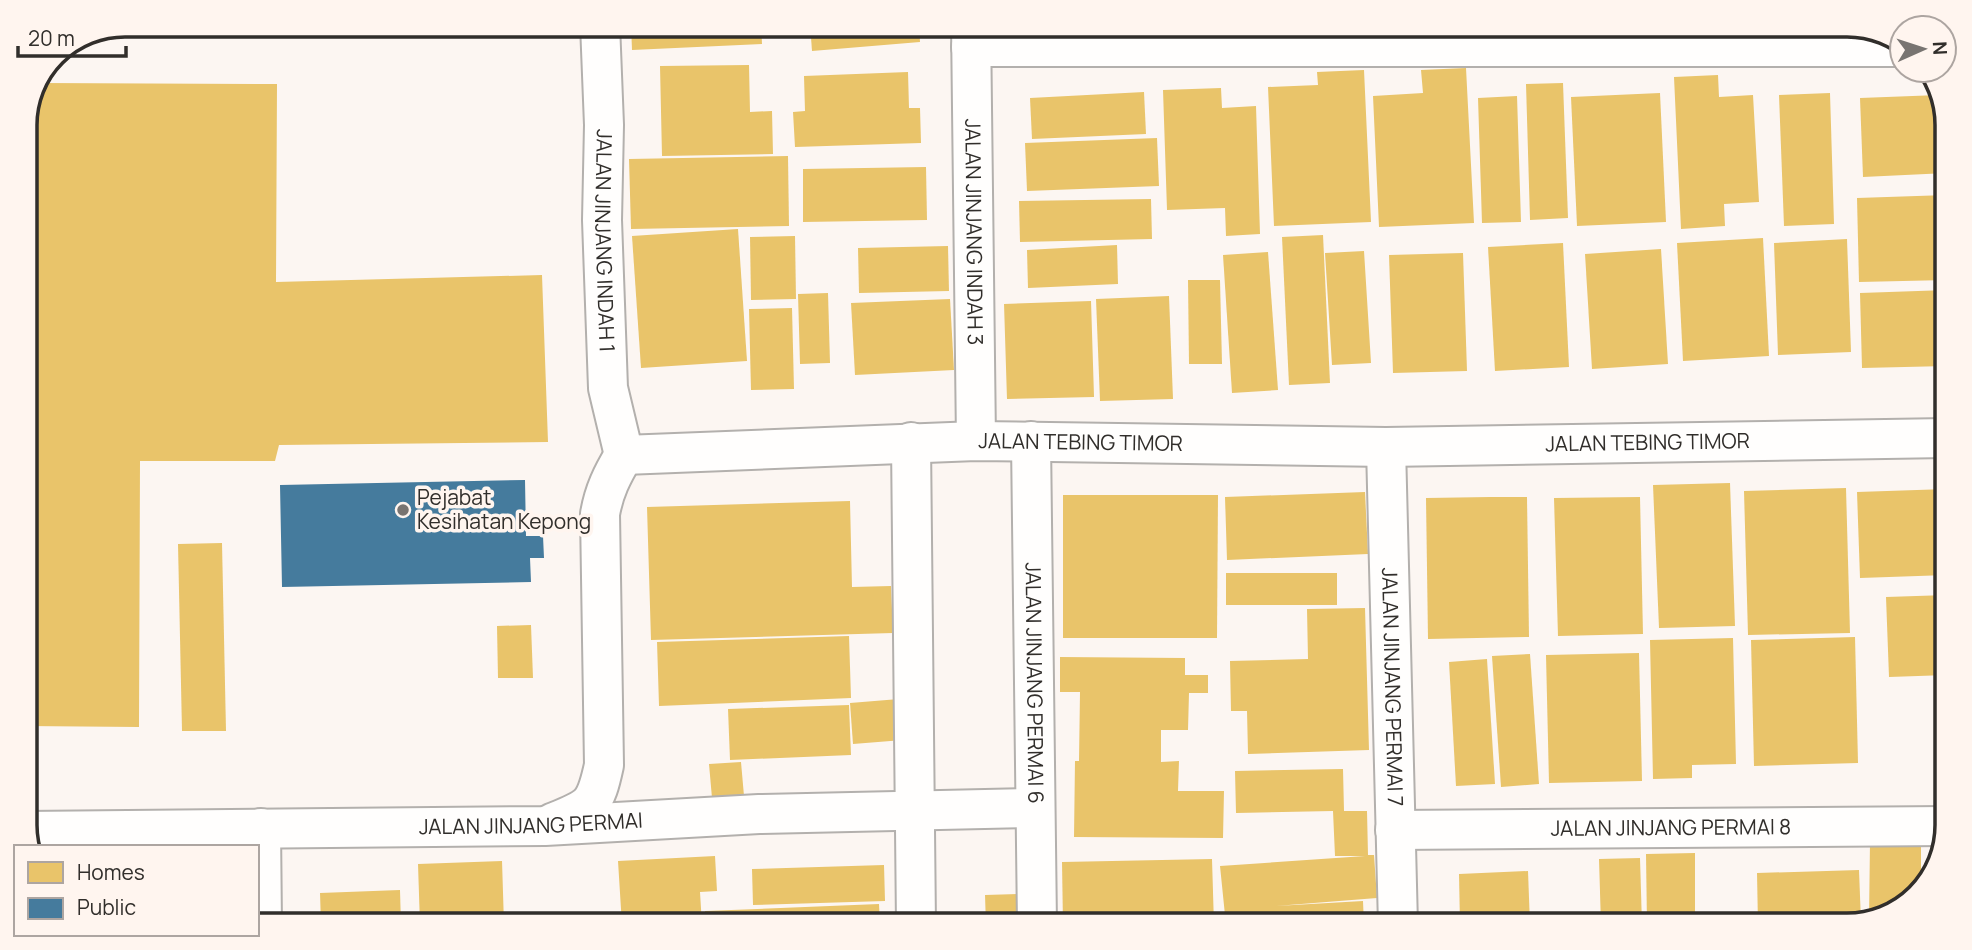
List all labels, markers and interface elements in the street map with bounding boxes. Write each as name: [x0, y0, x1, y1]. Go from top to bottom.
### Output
scale bar: [18, 14, 126, 58]
north arrow: [1888, 14, 1958, 84]
text: 20 m: [28, 24, 75, 52]
text: N: [1927, 41, 1953, 56]
street label: JALAN JINJANG INDAH 3: [959, 118, 990, 346]
street label: JALAN JINJANG INDAH 1: [589, 129, 622, 353]
street label: JALAN TEBING TIMOR: [978, 426, 1183, 457]
street label: JALAN TEBING TIMOR: [1545, 426, 1750, 457]
place label: Pejabat Kesihatan Kepong: [417, 483, 591, 535]
marker: Pejabat Kesihatan Kepong: [395, 502, 411, 518]
street label: JALAN JINJANG PERMAI 6: [1020, 562, 1050, 804]
street label: JALAN JINJANG PERMAI 7: [1376, 567, 1410, 807]
street label: JALAN JINJANG PERMAI: [419, 806, 644, 840]
street label: JALAN JINJANG PERMAI 8: [1551, 812, 1791, 842]
legend: [14, 845, 259, 936]
text: Homes: [77, 858, 145, 886]
text: Public: [77, 893, 136, 921]

